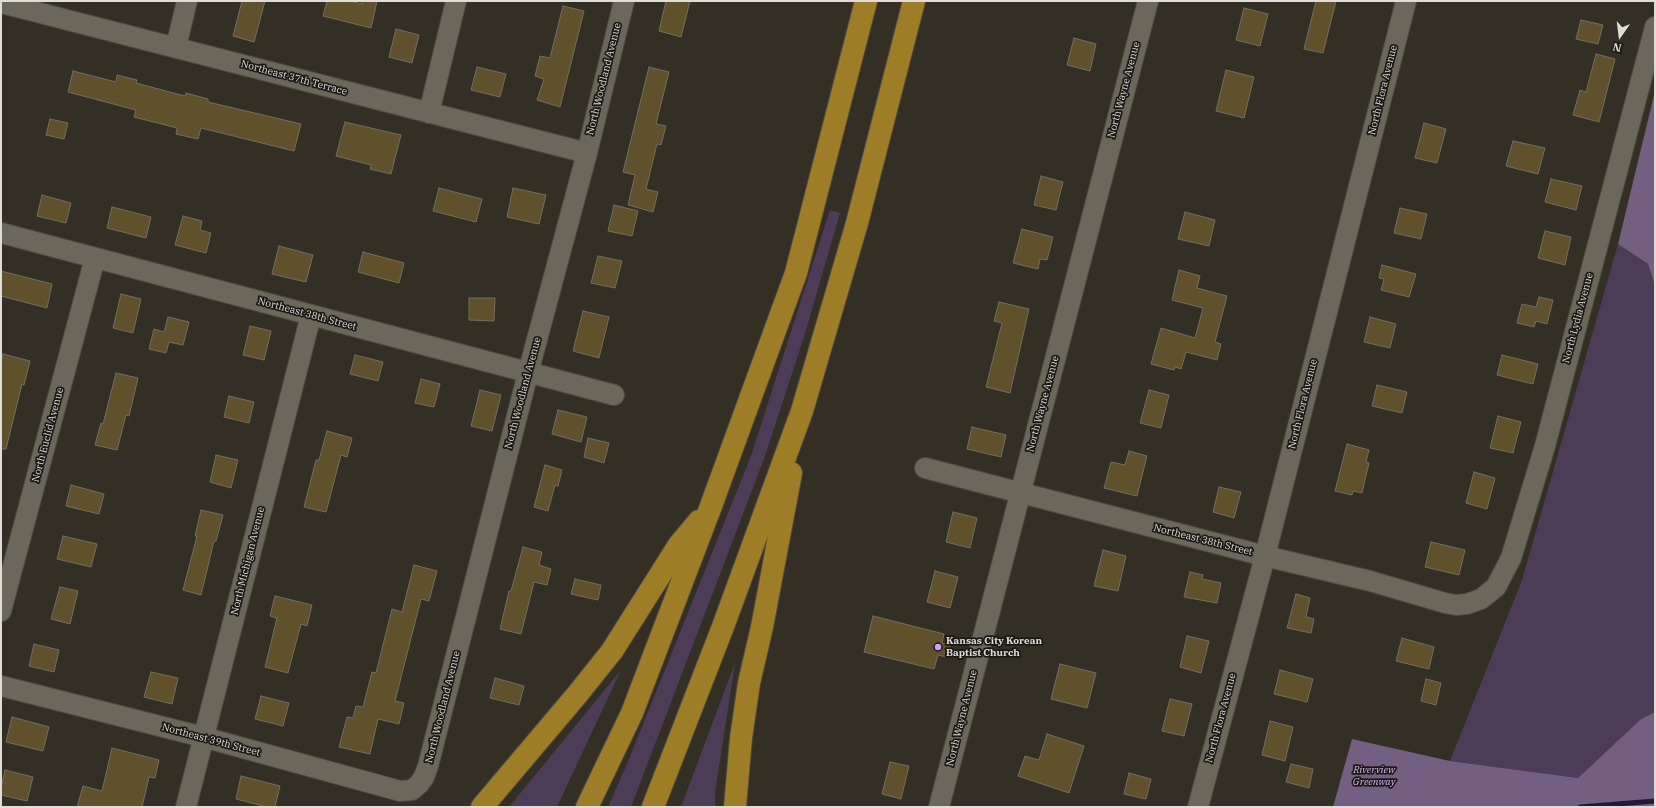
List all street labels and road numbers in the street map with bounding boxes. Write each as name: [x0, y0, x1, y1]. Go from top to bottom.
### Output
street label: North Woodland Avenue: [584, 22, 624, 136]
street label: North Wayne Avenue: [1105, 41, 1143, 139]
street label: North Flora Avenue: [1366, 44, 1400, 136]
street label: Northeast 37th Terrace: [240, 58, 348, 98]
street label: North Lydia Avenue: [1560, 272, 1596, 364]
street label: Northeast 38th Street: [256, 295, 358, 333]
street label: North Woodland Avenue: [502, 336, 544, 450]
street label: North Wayne Avenue: [1024, 355, 1062, 453]
street label: North Flora Avenue: [1286, 358, 1320, 450]
street label: North Euclid Avenue: [30, 386, 66, 484]
street label: North Michigan Avenue: [229, 506, 267, 616]
street label: Northeast 38th Street: [1152, 522, 1254, 558]
street label: North Woodland Avenue: [423, 650, 463, 764]
street label: North Wayne Avenue: [944, 669, 980, 767]
street label: North Flora Avenue: [1203, 672, 1239, 764]
street label: Northeast 39th Street: [160, 721, 262, 759]

